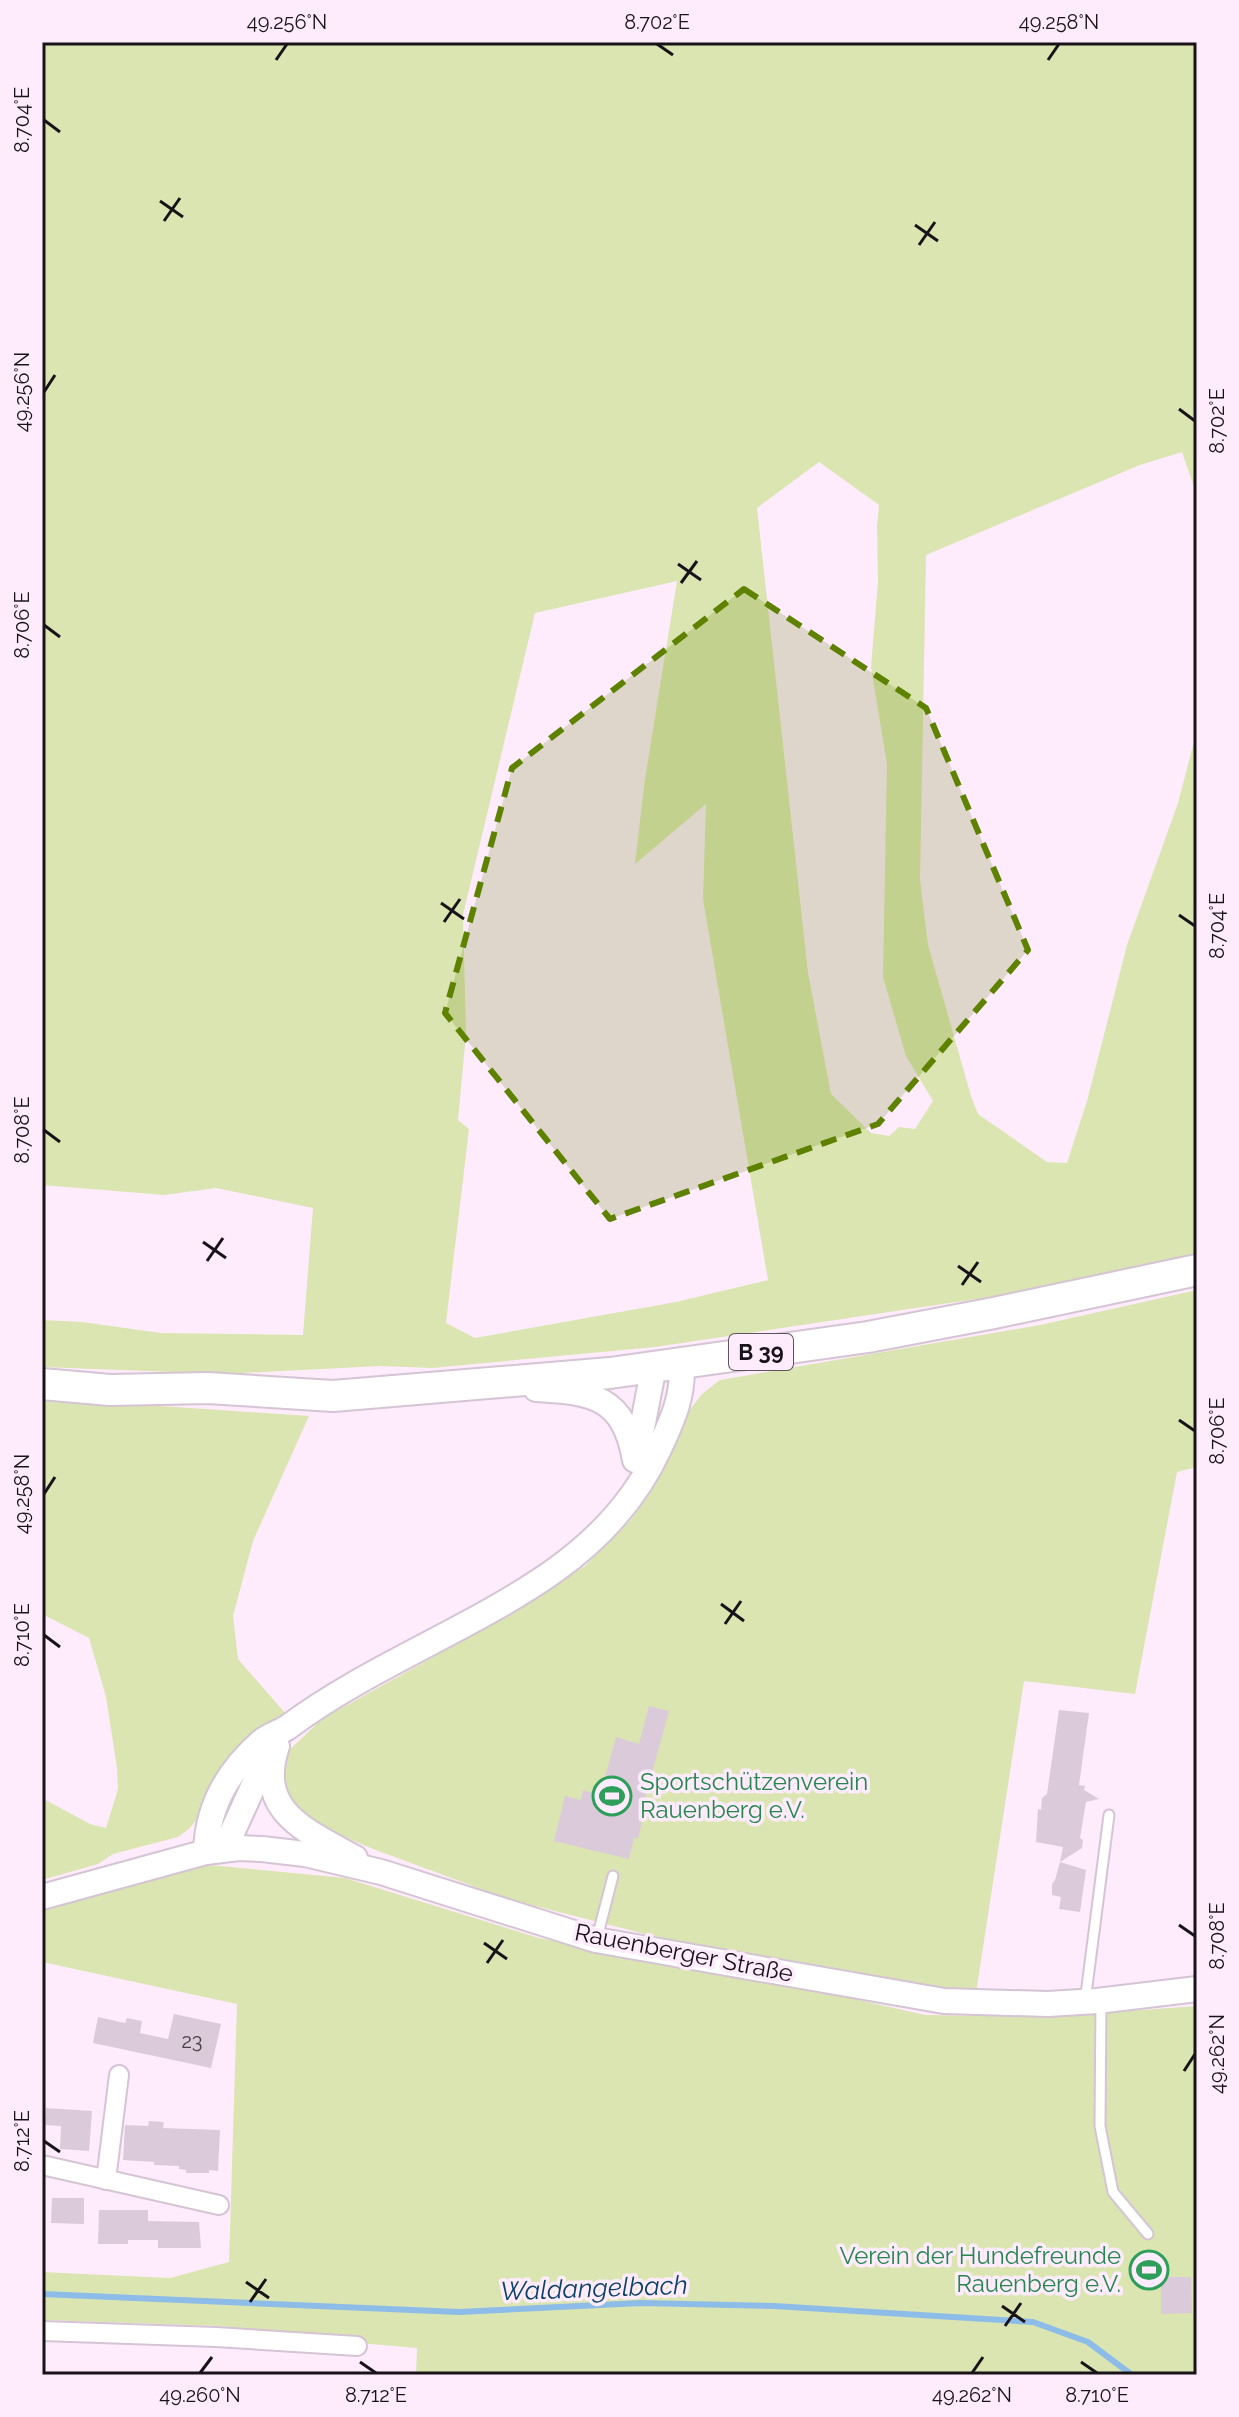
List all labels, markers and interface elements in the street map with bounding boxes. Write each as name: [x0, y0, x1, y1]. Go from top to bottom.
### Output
text: 49.256°N: [247, 10, 327, 34]
text: 8.702°E: [624, 10, 690, 34]
text: 49.258°N: [1019, 10, 1099, 34]
text: 8.704°E: [10, 87, 34, 153]
text: 49.256°N: [10, 352, 34, 432]
text: 8.702°E: [1205, 388, 1229, 454]
text: 8.706°E: [10, 591, 34, 659]
text: 8.704°E: [1205, 893, 1229, 959]
text: 8.708°E: [10, 1096, 34, 1164]
road number: B 39: [729, 1334, 793, 1370]
text: 8.706°E: [1205, 1397, 1229, 1465]
text: 49.258°N: [10, 1454, 34, 1534]
text: 8.710°E: [10, 1603, 34, 1667]
place label: Sportschützenverein Rauenberg e.V.: [640, 1767, 868, 1824]
sports icon: Sportschützenverein Rauenberg e.V.: [591, 1775, 633, 1817]
text: 8.708°E: [1205, 1902, 1229, 1970]
street label: Rauenberger Straße: [572, 1917, 796, 1988]
text: 49.262°N: [1205, 2014, 1229, 2094]
house number: 23: [181, 2029, 203, 2053]
text: 8.712°E: [10, 2110, 34, 2172]
place label: Verein der Hundefreunde Rauenberg e.V.: [840, 2241, 1121, 2298]
sports icon: Verein der Hundefreunde Rauenberg e.V.: [1128, 2249, 1170, 2291]
water label: Waldangelbach: [500, 2270, 688, 2306]
text: 49.260°N: [159, 2383, 241, 2407]
text: 8.712°E: [345, 2383, 407, 2407]
text: 49.262°N: [932, 2383, 1012, 2407]
text: 8.710°E: [1065, 2383, 1129, 2407]

